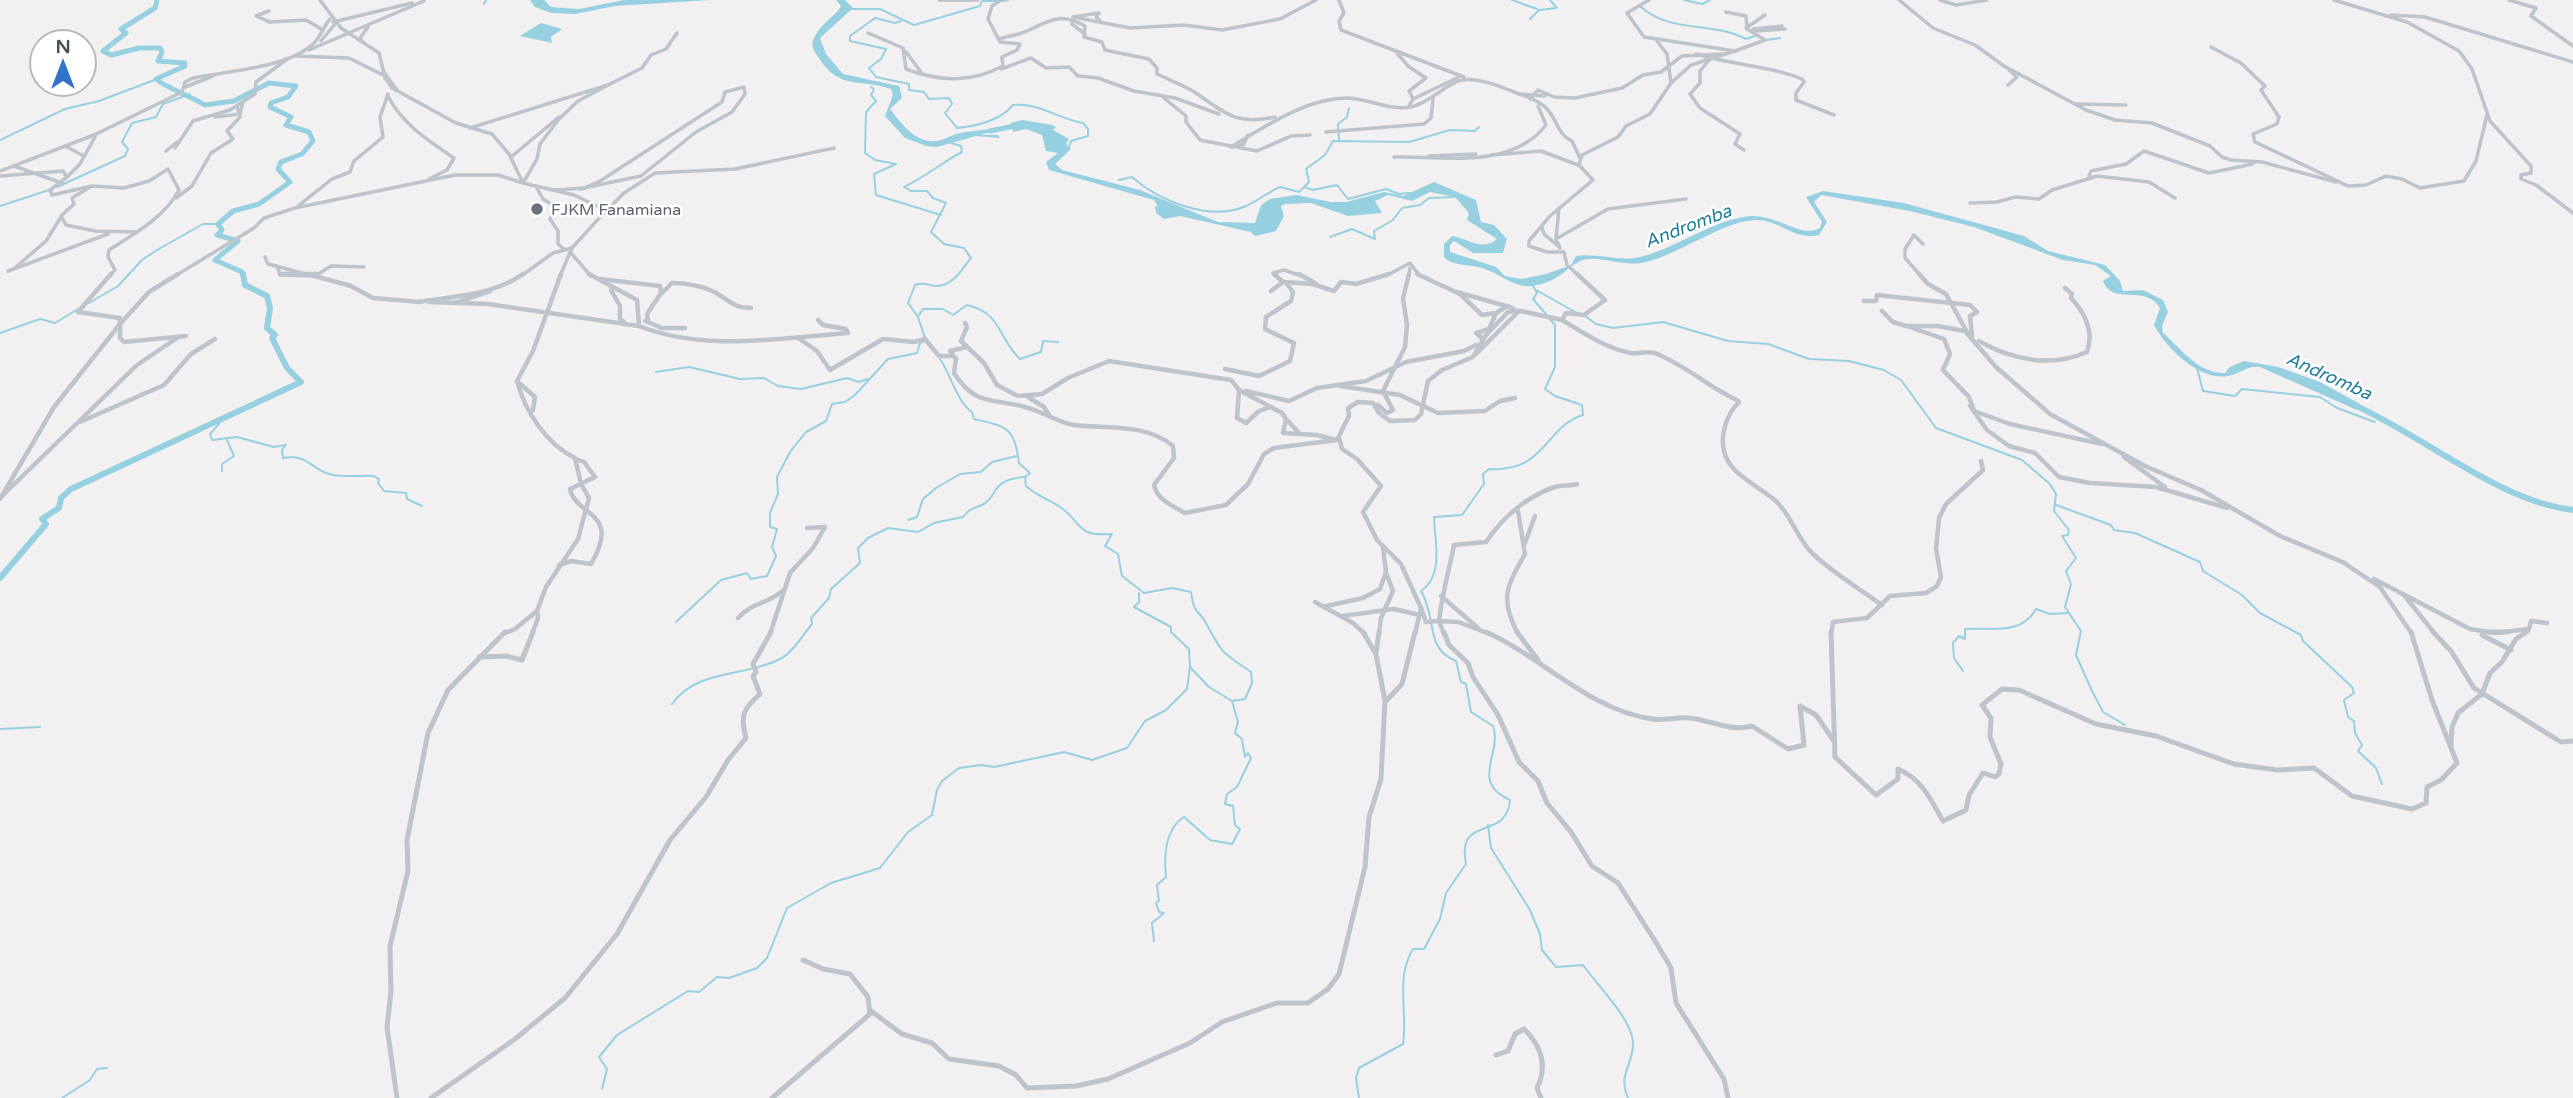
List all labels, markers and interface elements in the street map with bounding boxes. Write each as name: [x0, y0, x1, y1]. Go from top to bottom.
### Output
north arrow: [28, 28, 98, 98]
text: N: [55, 36, 71, 58]
water label: Andromba: [1641, 199, 1735, 253]
place label: FJKM Fanamiana: [551, 200, 681, 220]
marker: FJKM Fanamiana: [529, 201, 545, 217]
water label: Andromba: [2283, 347, 2376, 405]

